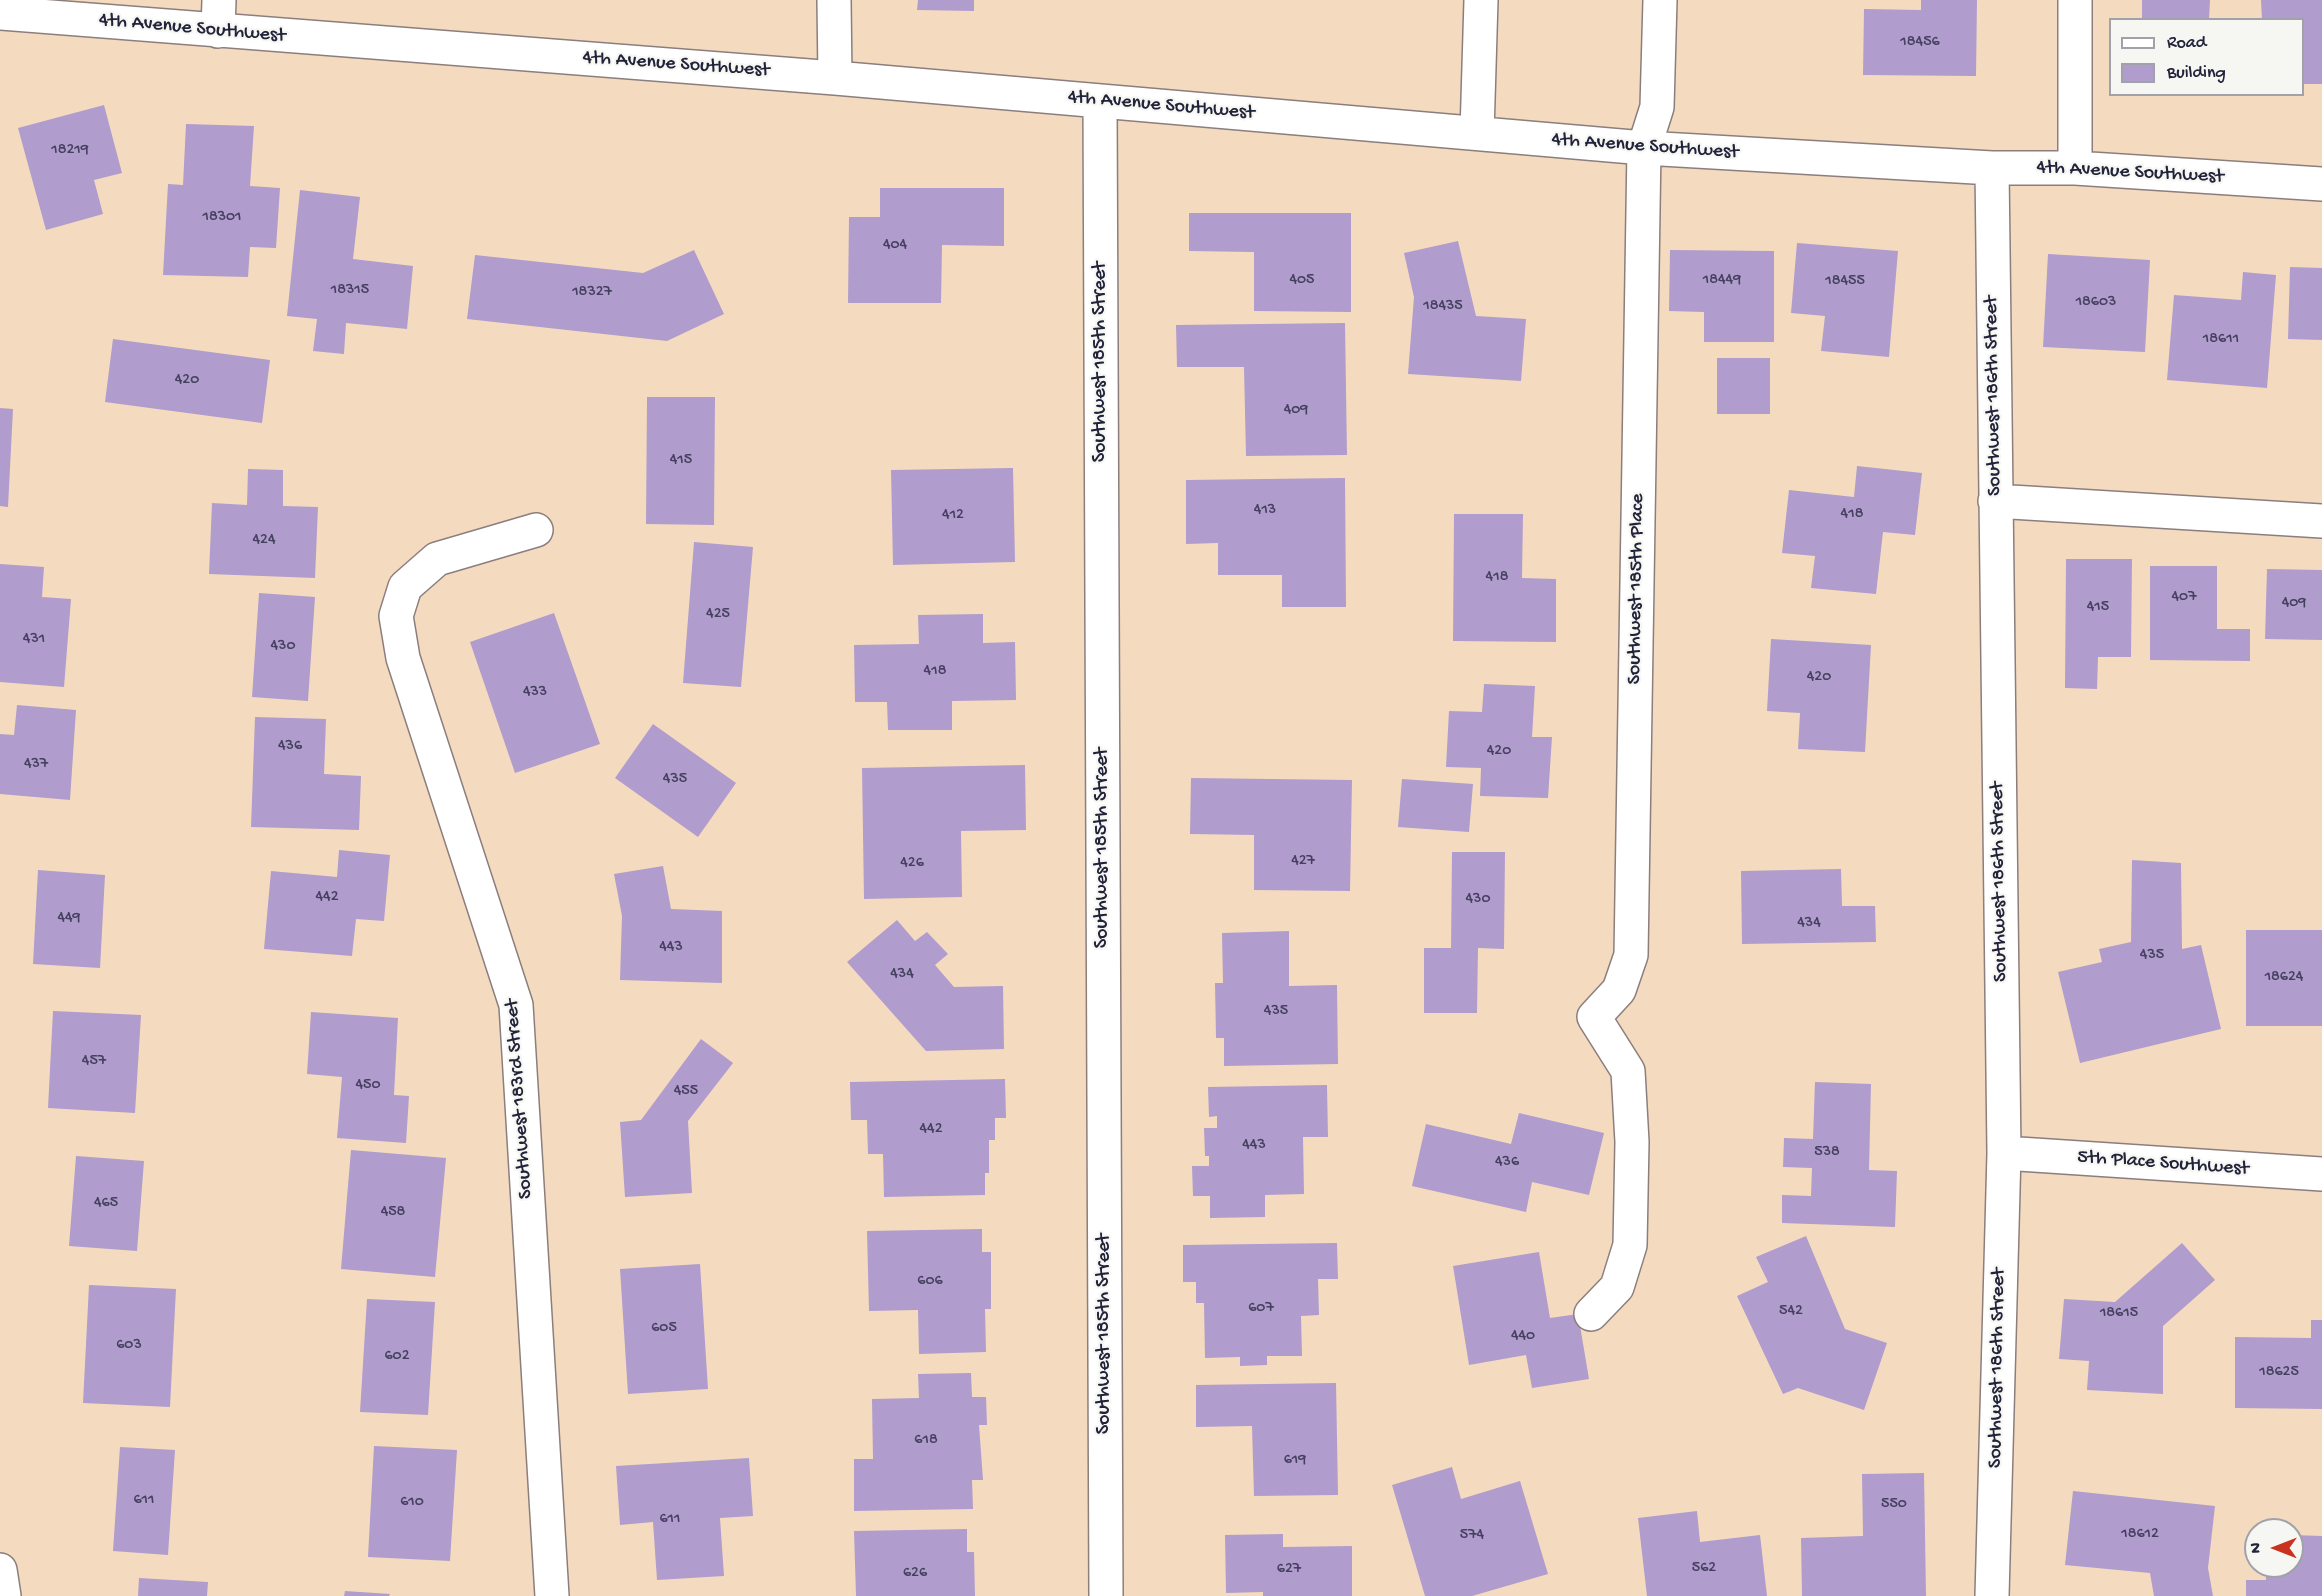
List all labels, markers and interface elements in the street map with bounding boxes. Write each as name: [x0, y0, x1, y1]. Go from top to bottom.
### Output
street label: 4th Avenue Southwest: [98, 9, 286, 49]
legend: [2109, 18, 2304, 96]
house number: 18456: [1900, 33, 1940, 53]
text: Road: [2167, 33, 2206, 54]
street label: 4th Avenue Southwest: [582, 46, 770, 84]
text: Building: [2167, 63, 2226, 84]
street label: 4th Avenue Southwest: [1067, 86, 1255, 126]
street label: 4th Avenue Southwest: [1551, 128, 1739, 166]
house number: 18219: [51, 141, 89, 161]
street label: 4th Avenue Southwest: [2036, 156, 2224, 190]
house number: 18301: [202, 208, 242, 228]
house number: 404: [883, 236, 907, 256]
street label: Southwest 185th Street: [1089, 262, 1113, 462]
house number: 405: [1289, 271, 1315, 291]
house number: 18449: [1703, 271, 1741, 291]
house number: 18455: [1825, 272, 1865, 292]
house number: 18315: [331, 281, 369, 301]
house number: 18327: [572, 283, 612, 303]
house number: 18603: [2076, 293, 2116, 313]
street label: Southwest 186th Street: [1980, 296, 2008, 496]
house number: 18435: [1423, 297, 1463, 317]
house number: 18611: [2203, 330, 2239, 350]
house number: 420: [175, 371, 199, 391]
house number: 409: [1284, 401, 1308, 421]
house number: 415: [670, 451, 692, 471]
street label: Southwest 185th Place: [1623, 493, 1651, 685]
house number: 413: [1254, 501, 1276, 521]
house number: 418: [1841, 505, 1863, 525]
house number: 412: [942, 506, 964, 526]
house number: 424: [253, 531, 275, 551]
house number: 418: [1486, 568, 1508, 588]
house number: 407: [2172, 588, 2196, 608]
house number: 409: [2282, 594, 2306, 614]
house number: 415: [2087, 598, 2109, 618]
house number: 425: [706, 605, 730, 625]
house number: 431: [23, 630, 45, 650]
house number: 430: [271, 637, 295, 657]
house number: 418: [924, 662, 946, 682]
house number: 420: [1807, 668, 1831, 688]
house number: 433: [523, 683, 547, 703]
house number: 436: [278, 737, 302, 757]
house number: 420: [1487, 742, 1511, 762]
street label: Southwest 185th Street: [1091, 748, 1115, 948]
house number: 437: [24, 755, 48, 775]
house number: 435: [663, 770, 687, 790]
street label: Southwest 186th Street: [1986, 782, 2014, 982]
house number: 427: [1291, 852, 1315, 872]
house number: 426: [900, 854, 924, 874]
house number: 442: [316, 888, 338, 908]
house number: 430: [1466, 890, 1490, 910]
house number: 449: [57, 909, 81, 929]
house number: 434: [1797, 914, 1821, 934]
house number: 443: [659, 938, 683, 958]
house number: 435: [2140, 946, 2164, 966]
house number: 434: [890, 965, 914, 985]
house number: 18624: [2265, 968, 2303, 988]
street label: Southwest 183rd Street: [501, 998, 539, 1200]
house number: 435: [1264, 1002, 1288, 1022]
house number: 457: [82, 1052, 106, 1072]
house number: 450: [355, 1076, 381, 1096]
house number: 455: [674, 1082, 698, 1102]
house number: 442: [920, 1120, 942, 1140]
house number: 443: [1242, 1136, 1266, 1156]
house number: 538: [1814, 1143, 1840, 1163]
street label: 5th Place Southwest: [2076, 1146, 2250, 1182]
house number: 436: [1495, 1153, 1519, 1173]
house number: 465: [94, 1194, 118, 1214]
house number: 458: [381, 1203, 405, 1223]
street label: Southwest 185th Street: [1093, 1234, 1117, 1434]
street label: Southwest 186th Street: [1984, 1268, 2012, 1468]
house number: 606: [917, 1272, 943, 1292]
house number: 607: [1248, 1299, 1274, 1319]
house number: 542: [1779, 1302, 1803, 1322]
house number: 18615: [2100, 1304, 2138, 1324]
house number: 605: [651, 1319, 677, 1339]
house number: 440: [1511, 1327, 1535, 1347]
house number: 603: [116, 1336, 142, 1356]
house number: 602: [384, 1347, 410, 1367]
house number: 18625: [2259, 1363, 2299, 1383]
house number: 618: [914, 1431, 938, 1451]
house number: 619: [1284, 1451, 1306, 1471]
house number: 611: [133, 1491, 155, 1511]
house number: 610: [400, 1493, 424, 1513]
house number: 550: [1881, 1495, 1907, 1515]
house number: 611: [659, 1510, 681, 1530]
north arrow: [2244, 1518, 2304, 1578]
house number: 18612: [2121, 1525, 2159, 1545]
house number: 574: [1460, 1526, 1484, 1546]
text: N: [2248, 1543, 2267, 1553]
house number: 562: [1692, 1559, 1716, 1579]
house number: 627: [1277, 1560, 1301, 1580]
house number: 626: [903, 1564, 927, 1584]

